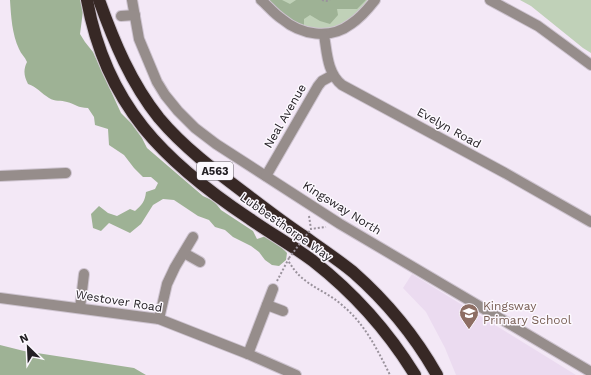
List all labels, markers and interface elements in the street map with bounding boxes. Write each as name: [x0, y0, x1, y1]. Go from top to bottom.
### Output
street label: Neal Avenue: [261, 81, 309, 151]
street label: Evelyn Road: [415, 105, 483, 151]
road number: A563: [197, 162, 233, 180]
street label: Kingsway North: [300, 178, 384, 238]
street label: Lubbesthorpe Way: [237, 190, 335, 265]
street label: Westover Road: [75, 287, 163, 315]
place label: Kingsway Primary School: [483, 299, 572, 327]
school or university icon: Kingsway Primary School: [458, 302, 480, 330]
north arrow: [8, 327, 48, 367]
text: N: [18, 331, 31, 346]

